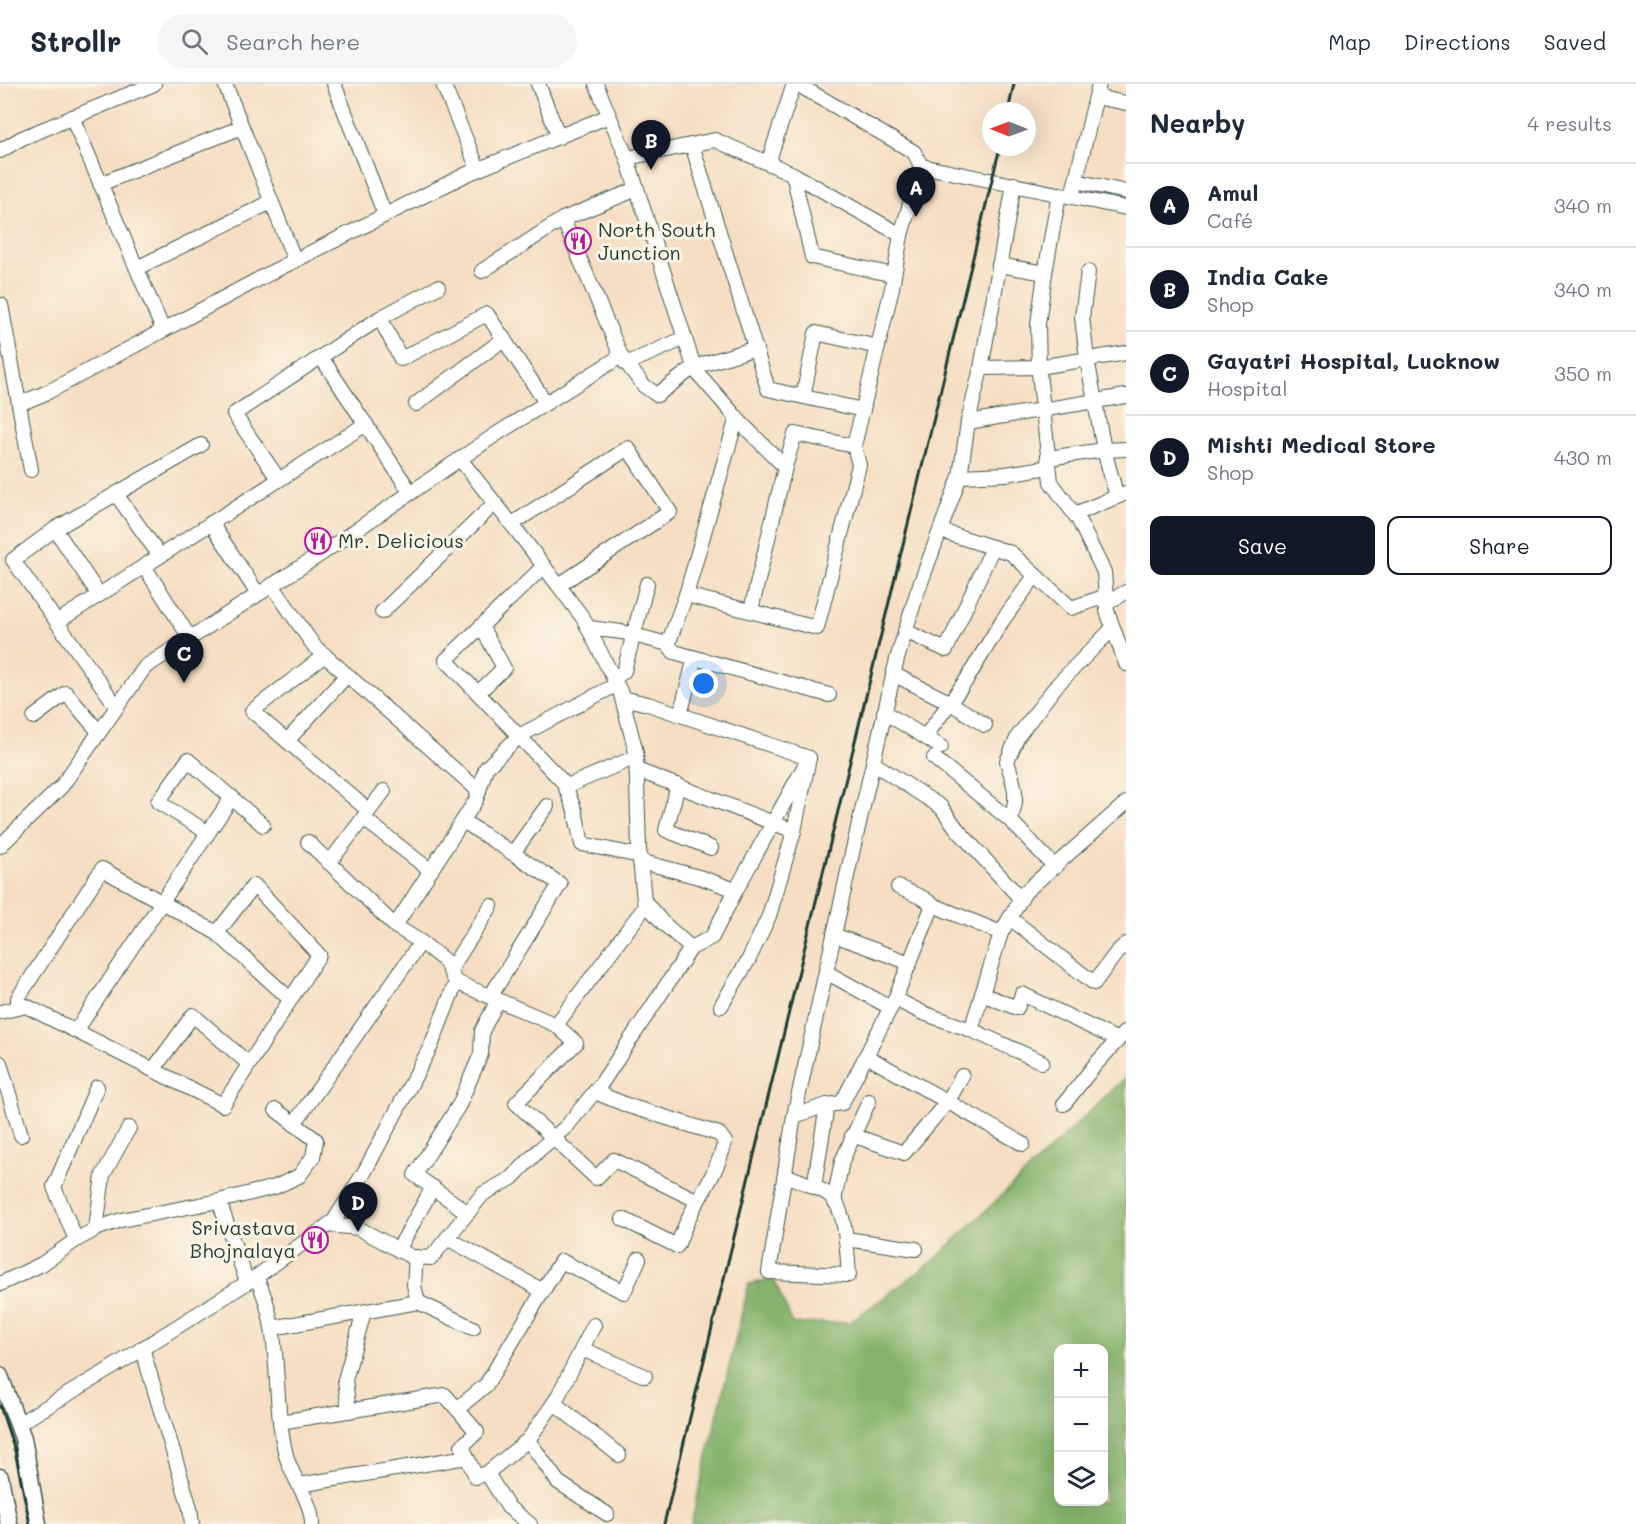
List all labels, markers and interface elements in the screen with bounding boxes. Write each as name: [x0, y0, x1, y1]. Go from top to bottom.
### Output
search box: [157, 14, 577, 68]
text: Strollr: [30, 23, 121, 59]
icon: search: [178, 25, 211, 58]
text: Search here: [226, 27, 360, 56]
text: Map: [1328, 28, 1371, 55]
text: Directions: [1404, 28, 1511, 55]
text: Saved: [1544, 28, 1606, 55]
north arrow: [982, 102, 1036, 156]
text: Nearby: [1150, 106, 1245, 140]
text: 4 results: [1527, 110, 1612, 136]
pin: B: [632, 120, 670, 170]
pin: A: [896, 168, 936, 217]
text: Amul: [1207, 178, 1258, 207]
text: A: [1163, 192, 1176, 218]
text: 340 m: [1554, 192, 1612, 218]
text: Café: [1207, 207, 1253, 233]
place label: North South Junction: [598, 216, 715, 265]
restaurant icon: North South Junction: [563, 226, 593, 256]
text: India Cake: [1207, 262, 1328, 291]
text: B: [1163, 276, 1176, 302]
text: 340 m: [1554, 276, 1612, 302]
text: Shop: [1207, 291, 1254, 317]
text: Gayatri Hospital, Lucknow: [1207, 346, 1500, 375]
text: C: [1162, 360, 1177, 386]
text: 350 m: [1554, 360, 1612, 386]
text: Hospital: [1207, 375, 1288, 401]
text: Mishti Medical Store: [1207, 430, 1436, 459]
text: D: [1162, 444, 1177, 470]
text: 430 m: [1554, 444, 1612, 470]
text: Shop: [1207, 459, 1254, 485]
button: Save: [1150, 516, 1375, 575]
button: Share: [1387, 516, 1612, 575]
restaurant icon: Mr. Delicious: [303, 526, 333, 556]
place label: Mr. Delicious: [338, 527, 464, 553]
pin: C: [164, 634, 204, 683]
your location: [689, 669, 718, 698]
pin: D: [338, 1182, 378, 1232]
place label: Srivastava Bhojnalaya: [190, 1214, 296, 1263]
restaurant icon: Srivastava Bhojnalaya: [300, 1225, 330, 1255]
map controls: [1054, 1344, 1108, 1506]
button: +: [1054, 1344, 1108, 1398]
button: −: [1054, 1398, 1108, 1452]
button: layers: [1054, 1452, 1108, 1506]

